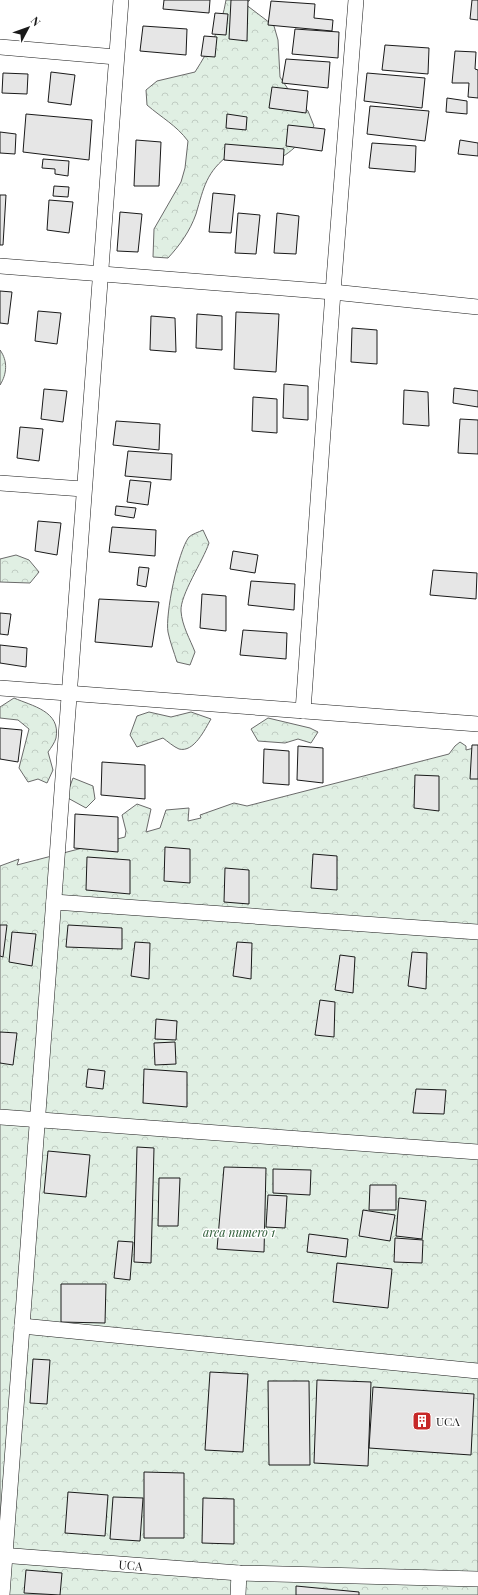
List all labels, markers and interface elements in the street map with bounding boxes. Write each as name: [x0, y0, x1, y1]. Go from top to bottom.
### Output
north arrow: [8, 8, 48, 48]
text: N: [28, 13, 44, 29]
park label: area numero 1: [203, 1224, 275, 1240]
building icon: UCA: [411, 1410, 433, 1432]
place label: UCA: [436, 1413, 460, 1429]
street label: UCA: [118, 1556, 144, 1574]

